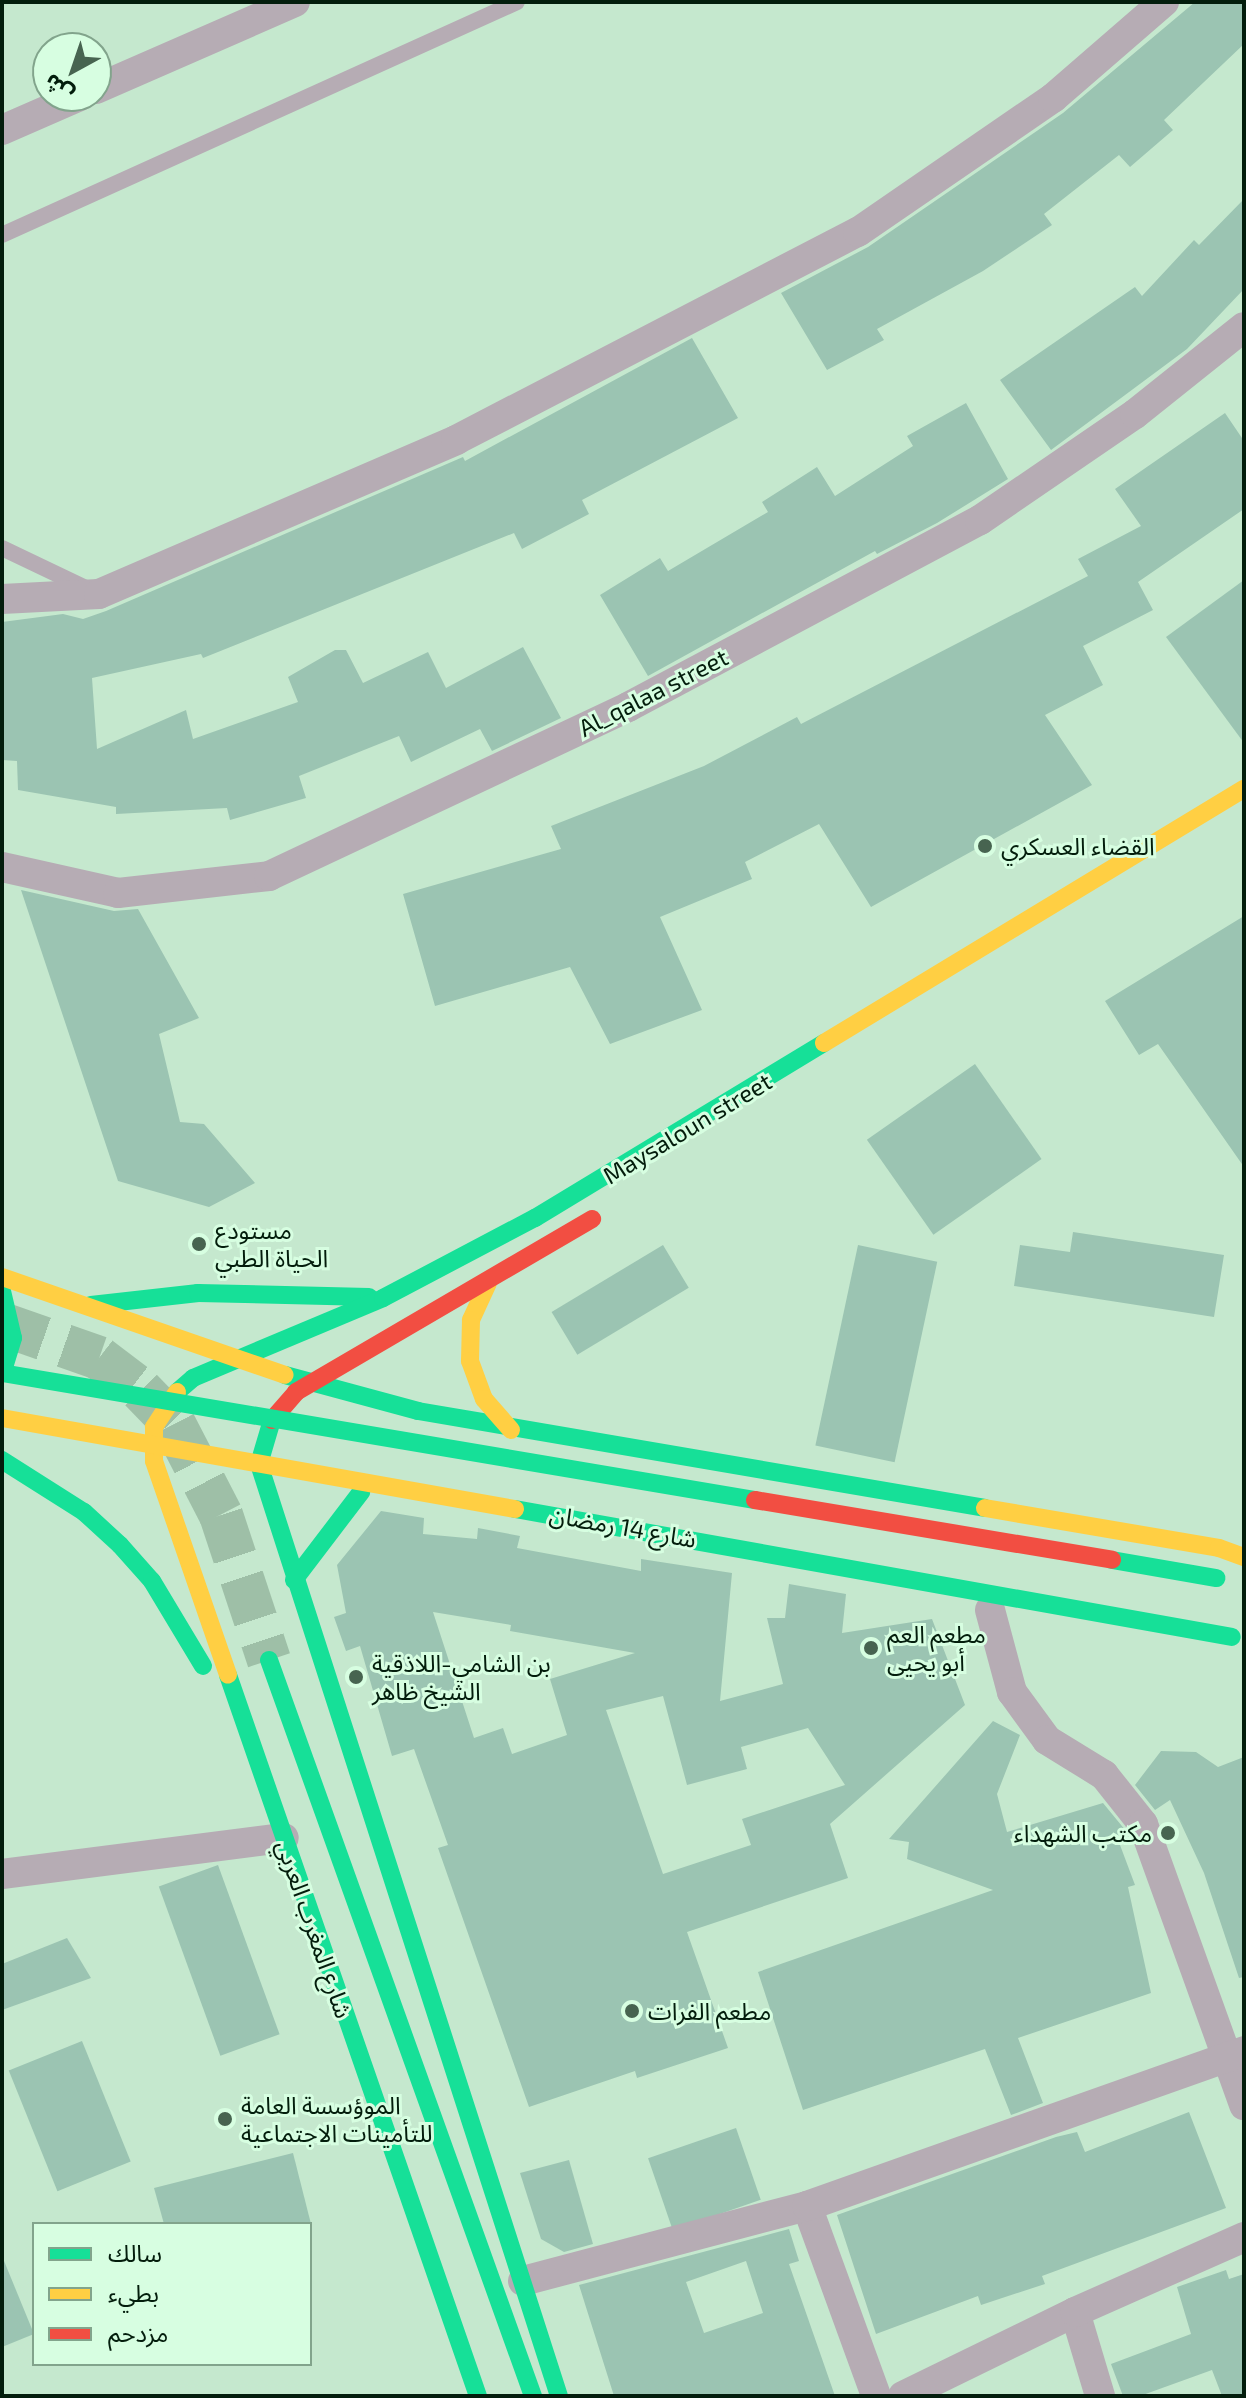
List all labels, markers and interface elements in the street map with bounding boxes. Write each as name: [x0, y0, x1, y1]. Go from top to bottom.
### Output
north arrow: [32, 32, 112, 112]
text: ش: [38, 69, 78, 109]
street label: Al_qalaa street: [573, 642, 733, 742]
place label: القضاء العسكري: [1001, 832, 1155, 860]
marker: القضاء العسكري: [976, 837, 994, 855]
street label: Maysaloun street: [597, 1066, 777, 1190]
place label: مستودع الحياة الطبي: [215, 1216, 328, 1272]
marker: مستودع الحياة الطبي: [190, 1235, 208, 1253]
street label: شارع 14 رمضان: [547, 1499, 699, 1553]
place label: مطعم العم أبو يحيى: [887, 1620, 986, 1676]
marker: مطعم العم أبو يحيى: [862, 1639, 880, 1657]
place label: بن الشامي-اللاذقية الشيخ ظاهر: [372, 1649, 551, 1705]
marker: بن الشامي-اللاذقية الشيخ ظاهر: [347, 1668, 365, 1686]
place label: مكتب الشهداء: [1014, 1819, 1152, 1847]
marker: مكتب الشهداء: [1159, 1824, 1177, 1842]
street label: شارع المغرب العربي: [271, 1836, 359, 2022]
place label: مطعم الفرات: [648, 1997, 771, 2025]
marker: مطعم الفرات: [623, 2002, 641, 2020]
place label: الموؤسسة العامة للتأمينات الاجتماعية: [241, 2091, 433, 2147]
marker: الموؤسسة العامة للتأمينات الاجتماعية: [216, 2110, 234, 2128]
legend: [32, 2222, 312, 2366]
text: سالك: [108, 2238, 162, 2267]
text: بطيء: [108, 2278, 159, 2307]
text: مزدحم: [108, 2318, 168, 2347]

